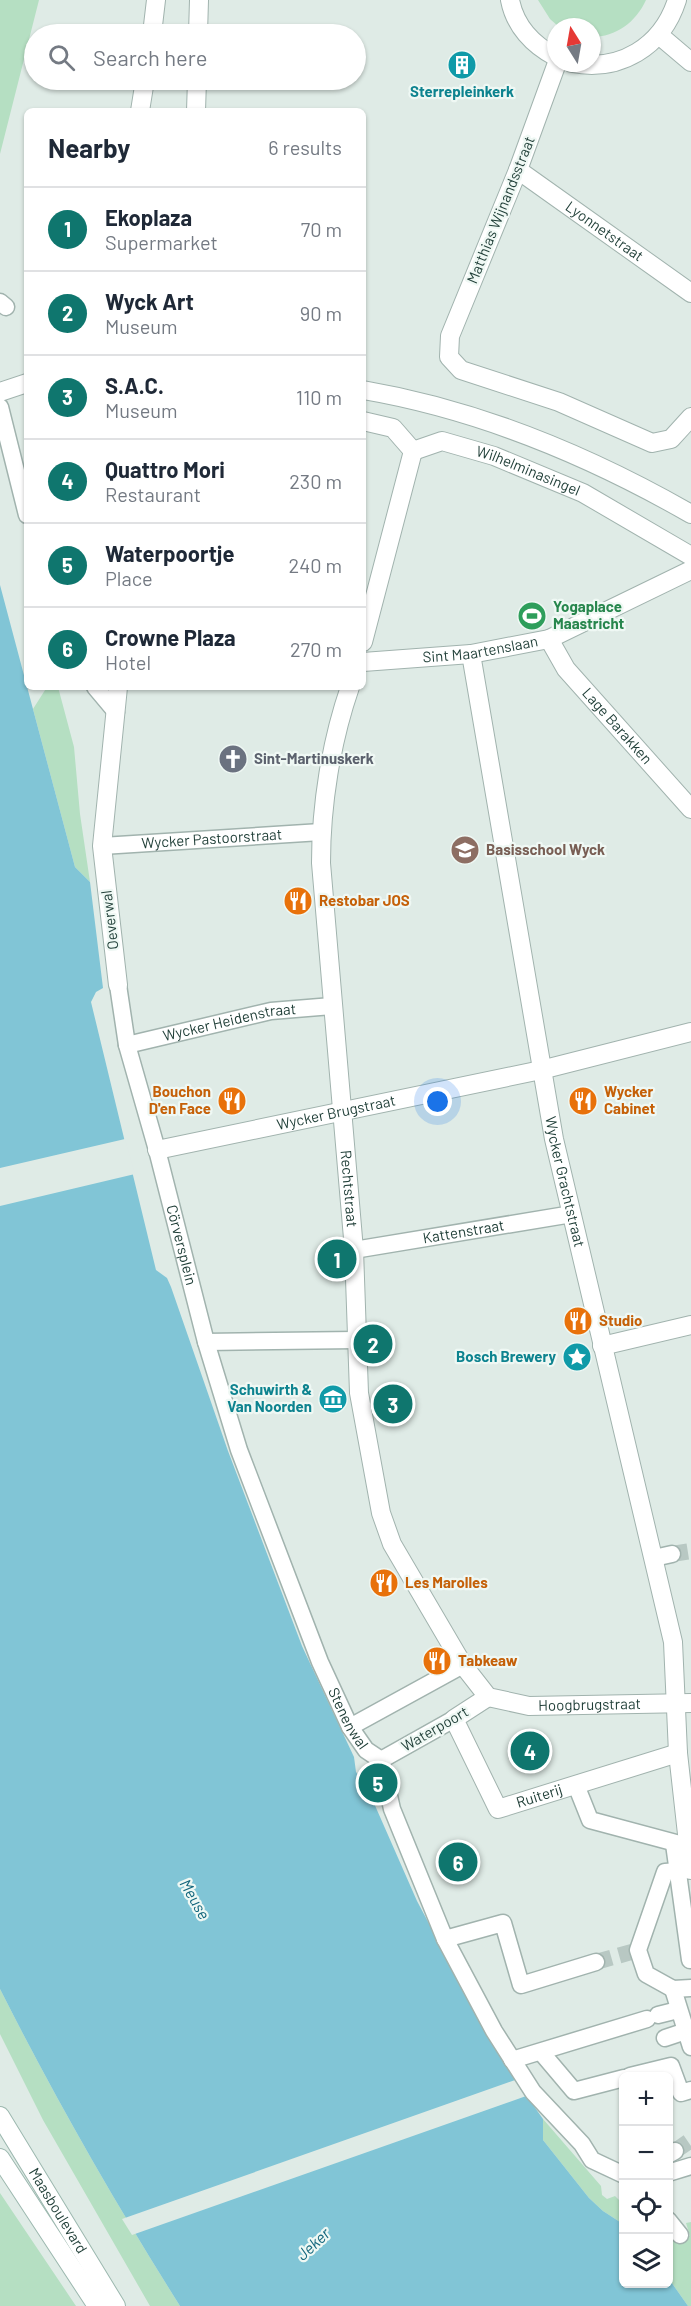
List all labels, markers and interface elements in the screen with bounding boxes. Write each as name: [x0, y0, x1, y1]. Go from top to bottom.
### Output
north arrow: [547, 18, 601, 72]
search box: [24, 24, 366, 90]
icon: search: [45, 41, 78, 74]
text: Search here: [93, 44, 207, 70]
building icon: Sterrepleinkerk: [446, 49, 478, 81]
place label: Sterrepleinkerk: [410, 82, 514, 100]
text: Nearby: [48, 132, 130, 163]
street label: Matthias Wijnandsstraat: [462, 133, 538, 286]
text: 6 results: [268, 135, 342, 159]
street label: Lyonnetstraat: [562, 197, 647, 264]
text: Ekoplaza: [105, 204, 192, 230]
text: 1: [64, 217, 71, 241]
text: 70 m: [301, 217, 342, 241]
text: Supermarket: [105, 230, 218, 254]
text: Wyck Art: [105, 288, 194, 314]
text: 2: [62, 301, 73, 325]
text: 90 m: [300, 301, 342, 325]
text: Museum: [105, 314, 178, 338]
text: S.A.C.: [105, 372, 164, 398]
text: 3: [62, 385, 73, 409]
text: 110 m: [296, 385, 342, 409]
text: Museum: [105, 398, 178, 422]
street label: Wilhelminasingel: [474, 441, 583, 499]
text: Quattro Mori: [105, 456, 225, 482]
text: 4: [61, 469, 74, 493]
text: 230 m: [289, 469, 342, 493]
text: Restaurant: [105, 482, 201, 506]
text: Waterpoortje: [105, 540, 234, 566]
text: 5: [62, 553, 73, 577]
text: 240 m: [288, 553, 342, 577]
text: Place: [105, 566, 153, 590]
place label: Yogaplace Maastricht: [553, 597, 625, 632]
sports icon: Yogaplace Maastricht: [516, 600, 548, 632]
text: Crowne Plaza: [105, 624, 236, 650]
street label: Sint Maartenslaan: [422, 631, 539, 666]
text: 6: [62, 637, 73, 661]
text: 270 m: [290, 637, 342, 661]
text: Hotel: [105, 650, 151, 674]
street label: Lage Barakken: [579, 684, 656, 767]
church icon: Sint-Martinuskerk: [217, 743, 249, 775]
place label: Sint-Martinuskerk: [254, 749, 374, 767]
street label: Wycker Pastoorstraat: [141, 825, 283, 851]
school or university icon: Basisschool Wyck: [449, 834, 481, 866]
place label: Basisschool Wyck: [486, 840, 605, 858]
restaurant icon: Restobar JOS: [282, 885, 314, 917]
street label: Oeverwal: [96, 889, 122, 951]
place label: Restobar JOS: [319, 891, 410, 909]
street label: Wycker Heidenstraat: [161, 999, 297, 1044]
place label: Bouchon D'en Face: [149, 1082, 211, 1117]
place label: Wycker Cabinet: [604, 1082, 655, 1117]
restaurant icon: Bouchon D'en Face: [216, 1085, 248, 1117]
restaurant icon: Wycker Cabinet: [567, 1085, 599, 1117]
your location: [423, 1087, 452, 1116]
street label: Wycker Brugstraat: [275, 1091, 397, 1133]
street label: Wycker Grachtstraat: [542, 1115, 589, 1249]
street label: Rechtstraat: [338, 1149, 362, 1228]
street label: Cörversplein: [163, 1203, 201, 1287]
street label: Kattenstraat: [421, 1215, 505, 1247]
pin: 1: [318, 1236, 356, 1282]
restaurant icon: Studio: [562, 1305, 594, 1337]
place label: Studio: [599, 1311, 642, 1329]
pin: 2: [354, 1322, 392, 1366]
place icon: Bosch Brewery: [561, 1341, 593, 1373]
place label: Bosch Brewery: [456, 1347, 556, 1365]
place label: Schuwirth & Van Noorden: [227, 1380, 312, 1415]
pin: 3: [374, 1382, 412, 1426]
museum icon: Schuwirth & Van Noorden: [317, 1383, 349, 1415]
restaurant icon: Les Marolles: [368, 1567, 400, 1599]
place label: Les Marolles: [405, 1573, 488, 1591]
restaurant icon: Tabkeaw: [421, 1645, 453, 1677]
place label: Tabkeaw: [458, 1651, 518, 1669]
street label: Stenenwal: [325, 1684, 373, 1752]
street label: Hoogbrugstraat: [538, 1694, 641, 1714]
street label: Waterpoort: [398, 1702, 471, 1755]
pin: 4: [510, 1728, 550, 1774]
pin: 5: [358, 1760, 398, 1806]
street label: Ruiterij: [514, 1780, 564, 1811]
pin: 6: [438, 1840, 478, 1884]
water label: Meuse: [176, 1875, 215, 1922]
map controls: [619, 2072, 673, 2288]
button: +: [619, 2072, 673, 2126]
button: −: [619, 2126, 673, 2180]
street label: Maasboulevard: [26, 2164, 92, 2256]
button: locate: [619, 2180, 673, 2234]
water label: Jeker: [292, 2223, 334, 2264]
button: layers: [619, 2234, 673, 2288]

